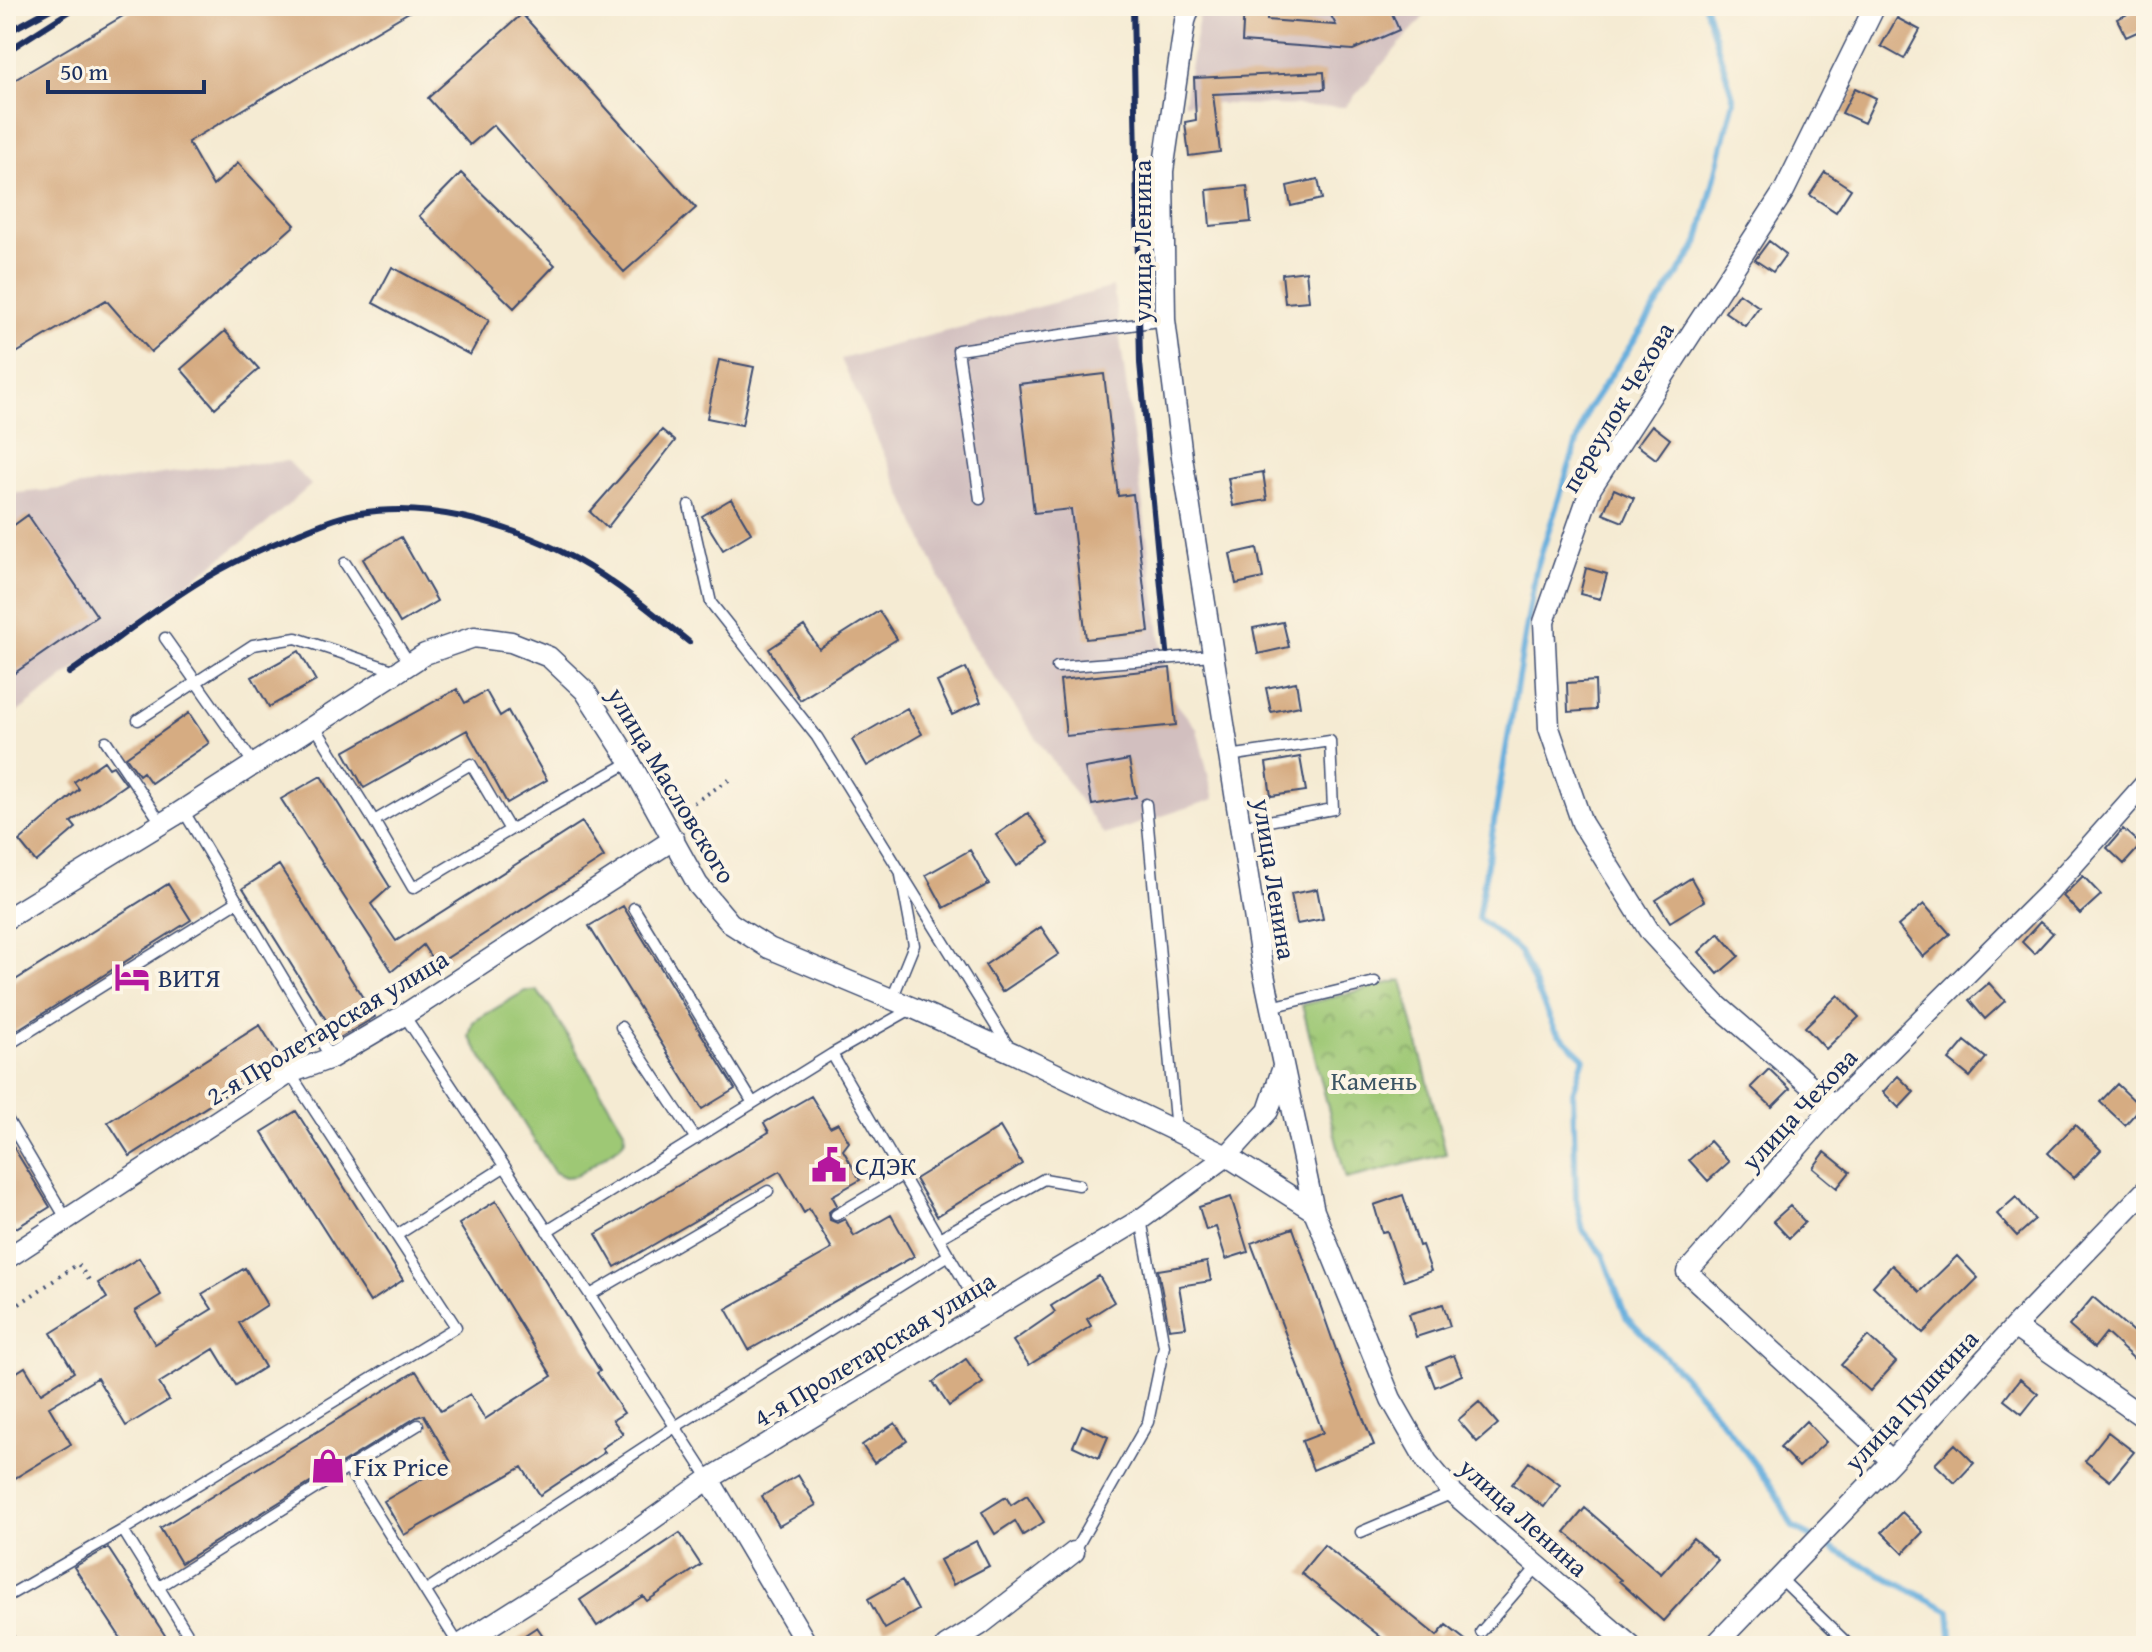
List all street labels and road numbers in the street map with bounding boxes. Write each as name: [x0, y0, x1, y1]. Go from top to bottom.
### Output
street label: улица Ленина: [1122, 159, 1161, 323]
street label: переулок Чехова: [1551, 314, 1684, 500]
street label: улица Масловского: [597, 678, 746, 891]
street label: улица Ленина: [1243, 795, 1307, 963]
street label: 2-я Пролетарская улица: [198, 939, 456, 1115]
street label: улица Чехова: [1731, 1038, 1867, 1180]
street label: 4-я Пролетарская улица: [745, 1261, 1003, 1437]
street label: улица Пушкина: [1834, 1320, 1988, 1481]
street label: улица Ленина: [1450, 1447, 1598, 1586]

